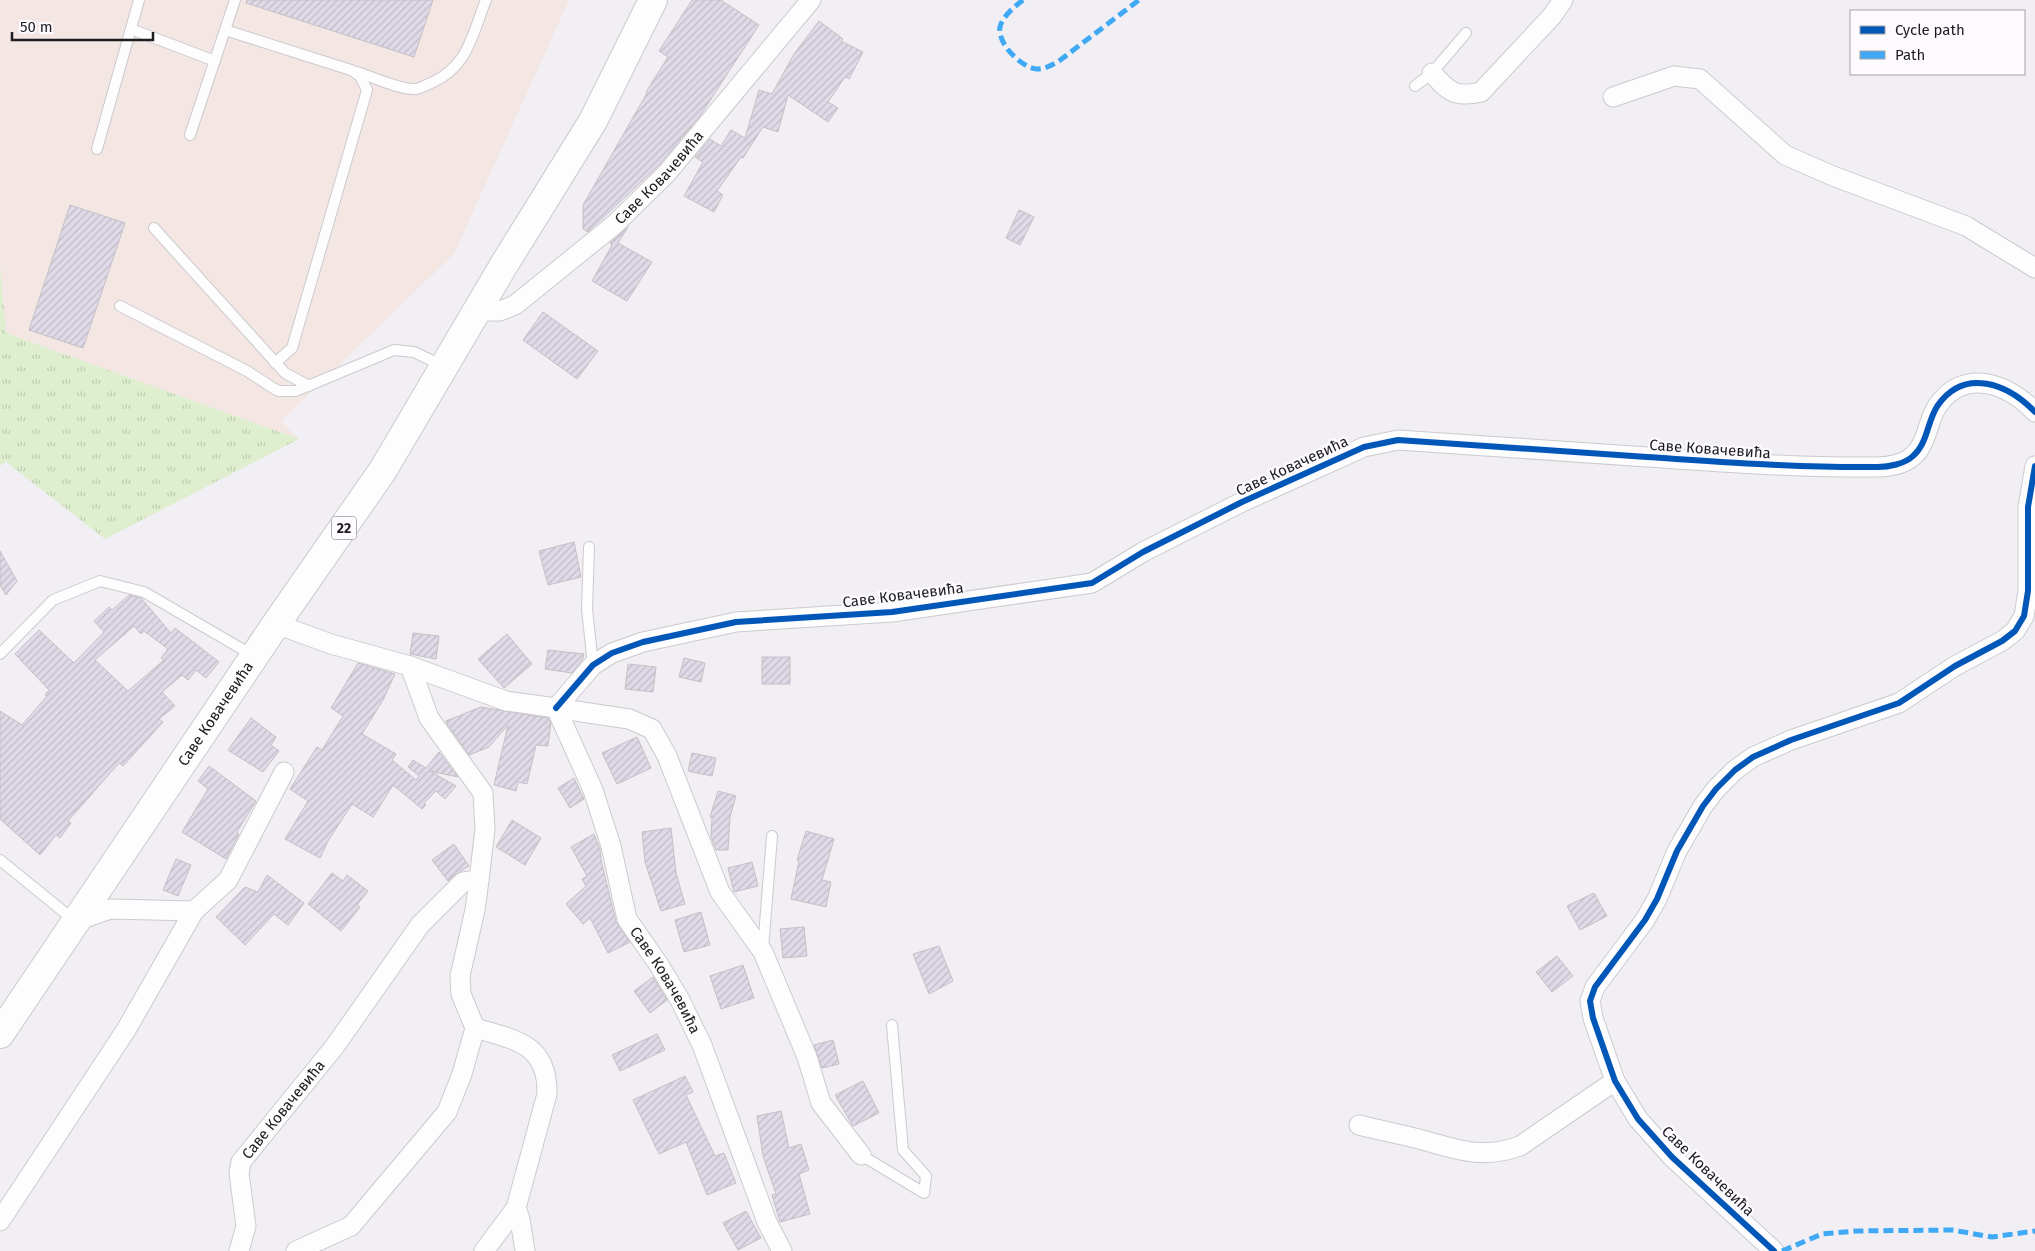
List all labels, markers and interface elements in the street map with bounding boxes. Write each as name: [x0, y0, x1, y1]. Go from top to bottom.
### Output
scale bar: [12, 10, 154, 42]
legend: [1850, 10, 2025, 75]
text: 50 m: [20, 18, 53, 36]
text: Cycle path: [1895, 21, 1965, 39]
text: Path: [1895, 46, 1925, 64]
street label: Саве Ковачевића: [611, 127, 707, 228]
street label: Саве Ковачевића: [1233, 432, 1351, 500]
street label: Саве Ковачевића: [1649, 436, 1771, 462]
road number: 22: [332, 516, 356, 540]
street label: Саве Ковачевића: [841, 579, 965, 611]
street label: Саве Ковачевића: [174, 658, 257, 769]
street label: Саве Ковачевића: [626, 923, 704, 1037]
street label: Саве Ковачевића: [238, 1057, 329, 1163]
street label: Саве Ковачевића: [1658, 1122, 1758, 1220]

